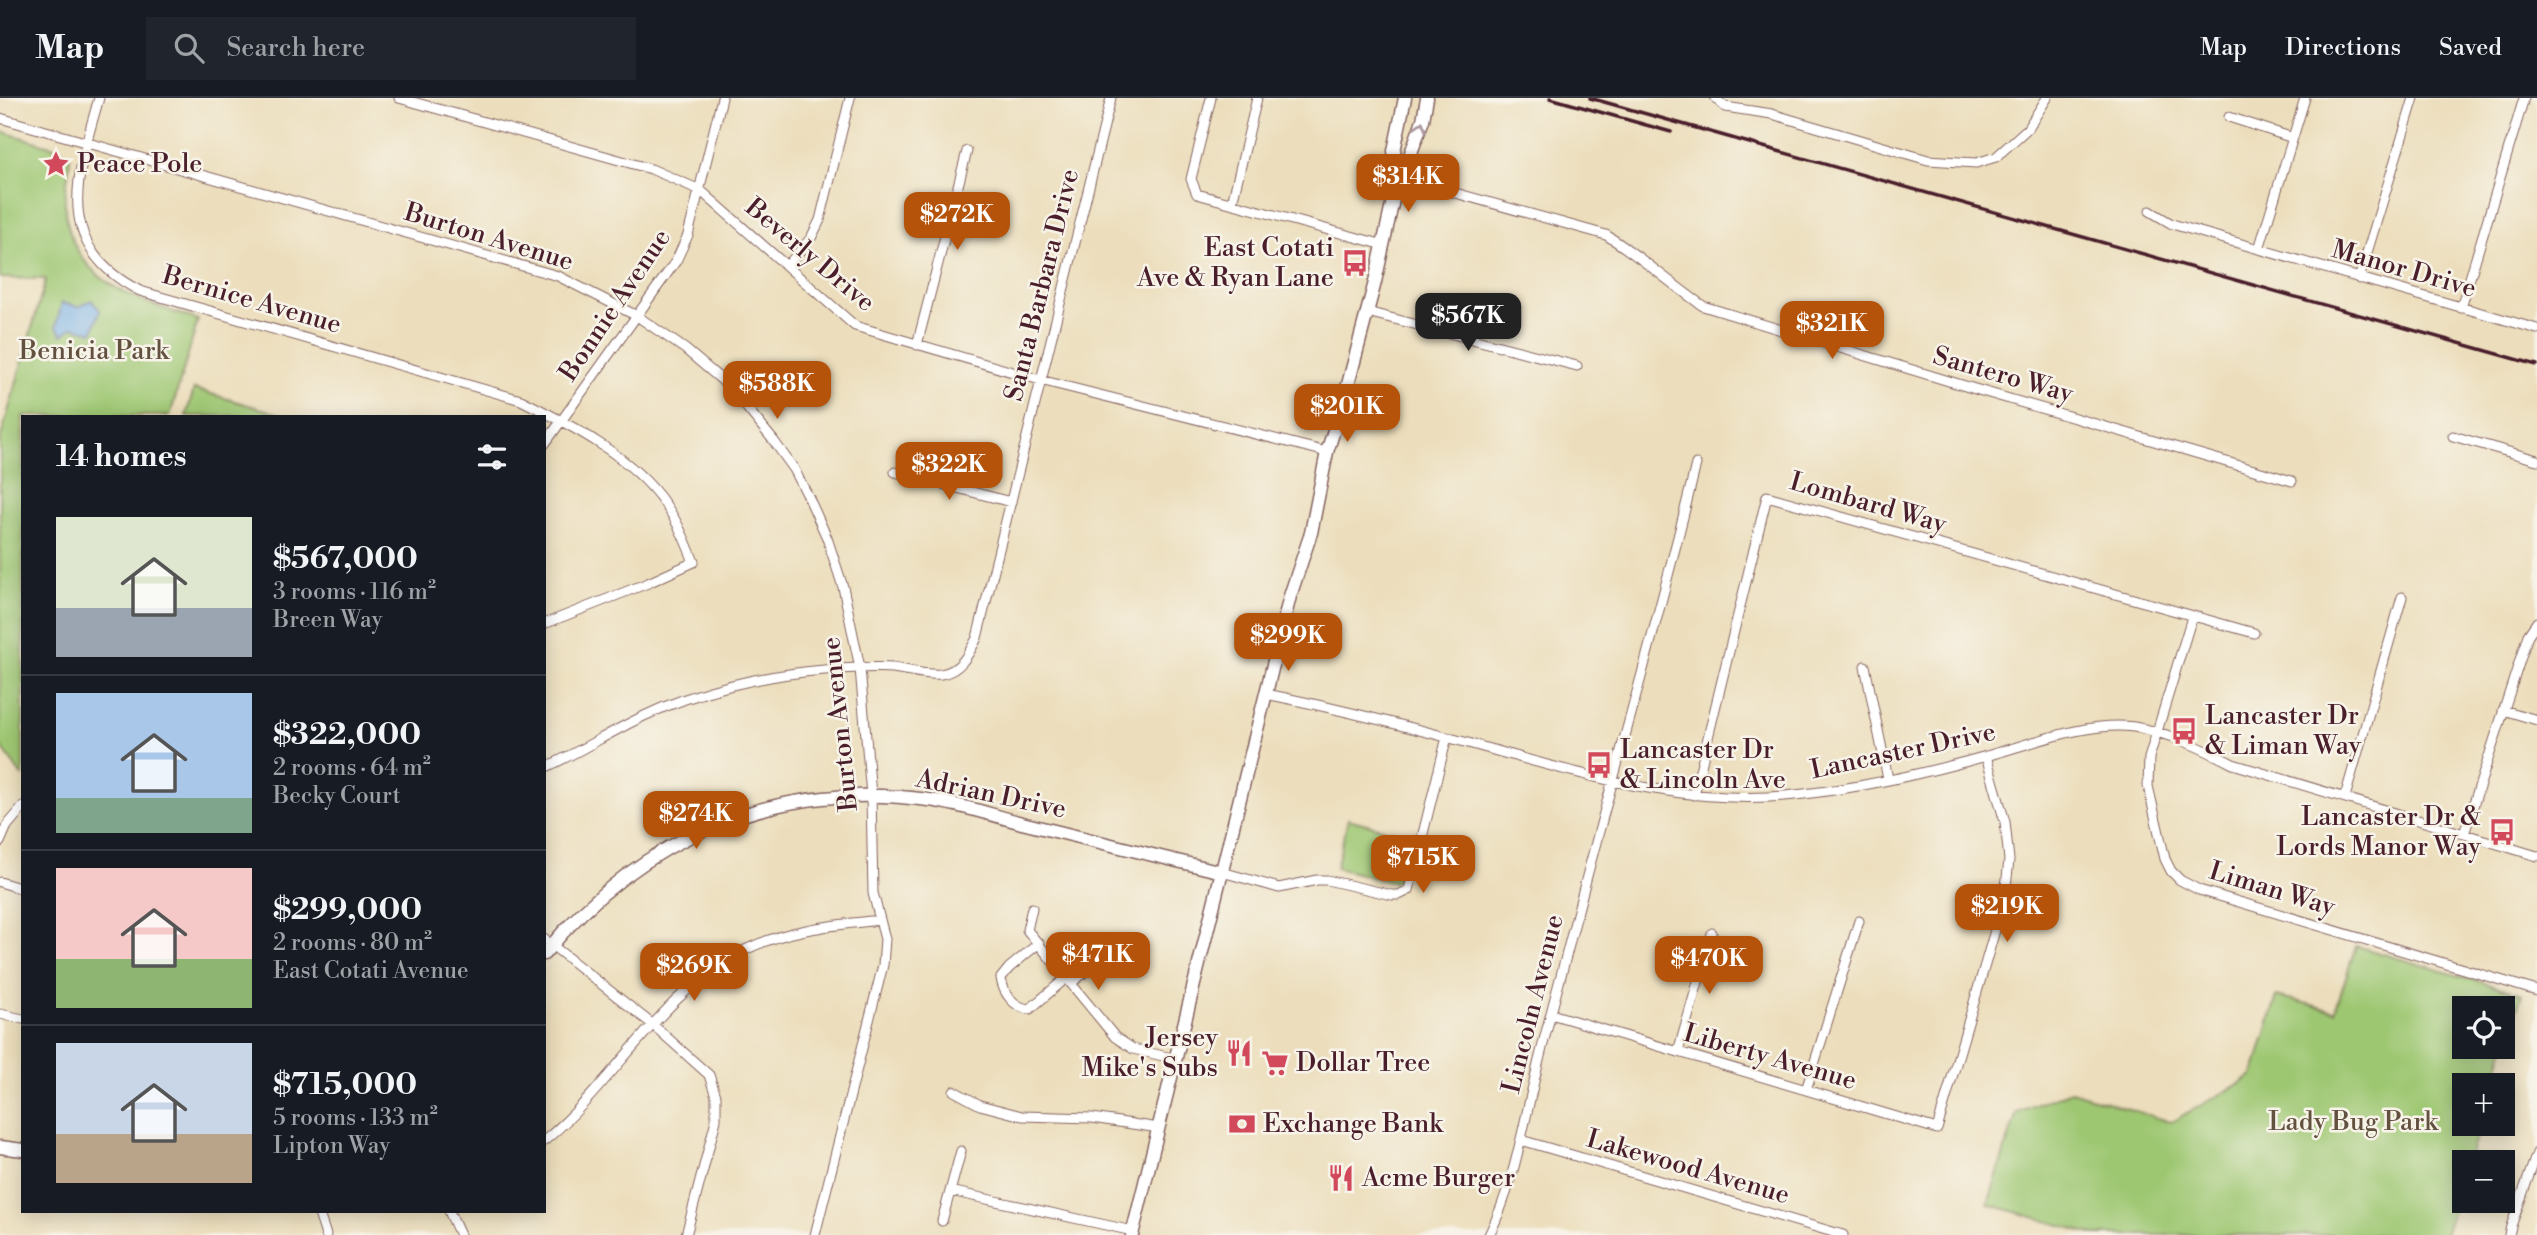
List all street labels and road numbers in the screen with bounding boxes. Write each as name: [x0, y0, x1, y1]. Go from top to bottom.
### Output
street label: Santa Barbara Drive: [998, 166, 1086, 404]
street label: Beverly Drive: [738, 191, 881, 319]
street label: Burton Avenue: [400, 196, 577, 278]
street label: Bonnie Avenue: [552, 223, 678, 388]
street label: Manor Drive: [2328, 233, 2480, 305]
street label: Bernice Avenue: [158, 259, 345, 341]
street label: Santero Way: [1929, 340, 2077, 410]
street label: Lombard Way: [1786, 465, 1950, 541]
street label: Burton Avenue: [815, 635, 865, 814]
street label: Lancaster Drive: [1807, 716, 1999, 786]
street label: Adrian Drive: [912, 762, 1069, 826]
street label: Liman Way: [2205, 855, 2339, 923]
street label: Lincoln Avenue: [1495, 911, 1571, 1097]
street label: Liberty Avenue: [1680, 1017, 1860, 1097]
street label: Lakewood Avenue: [1583, 1123, 1793, 1211]

